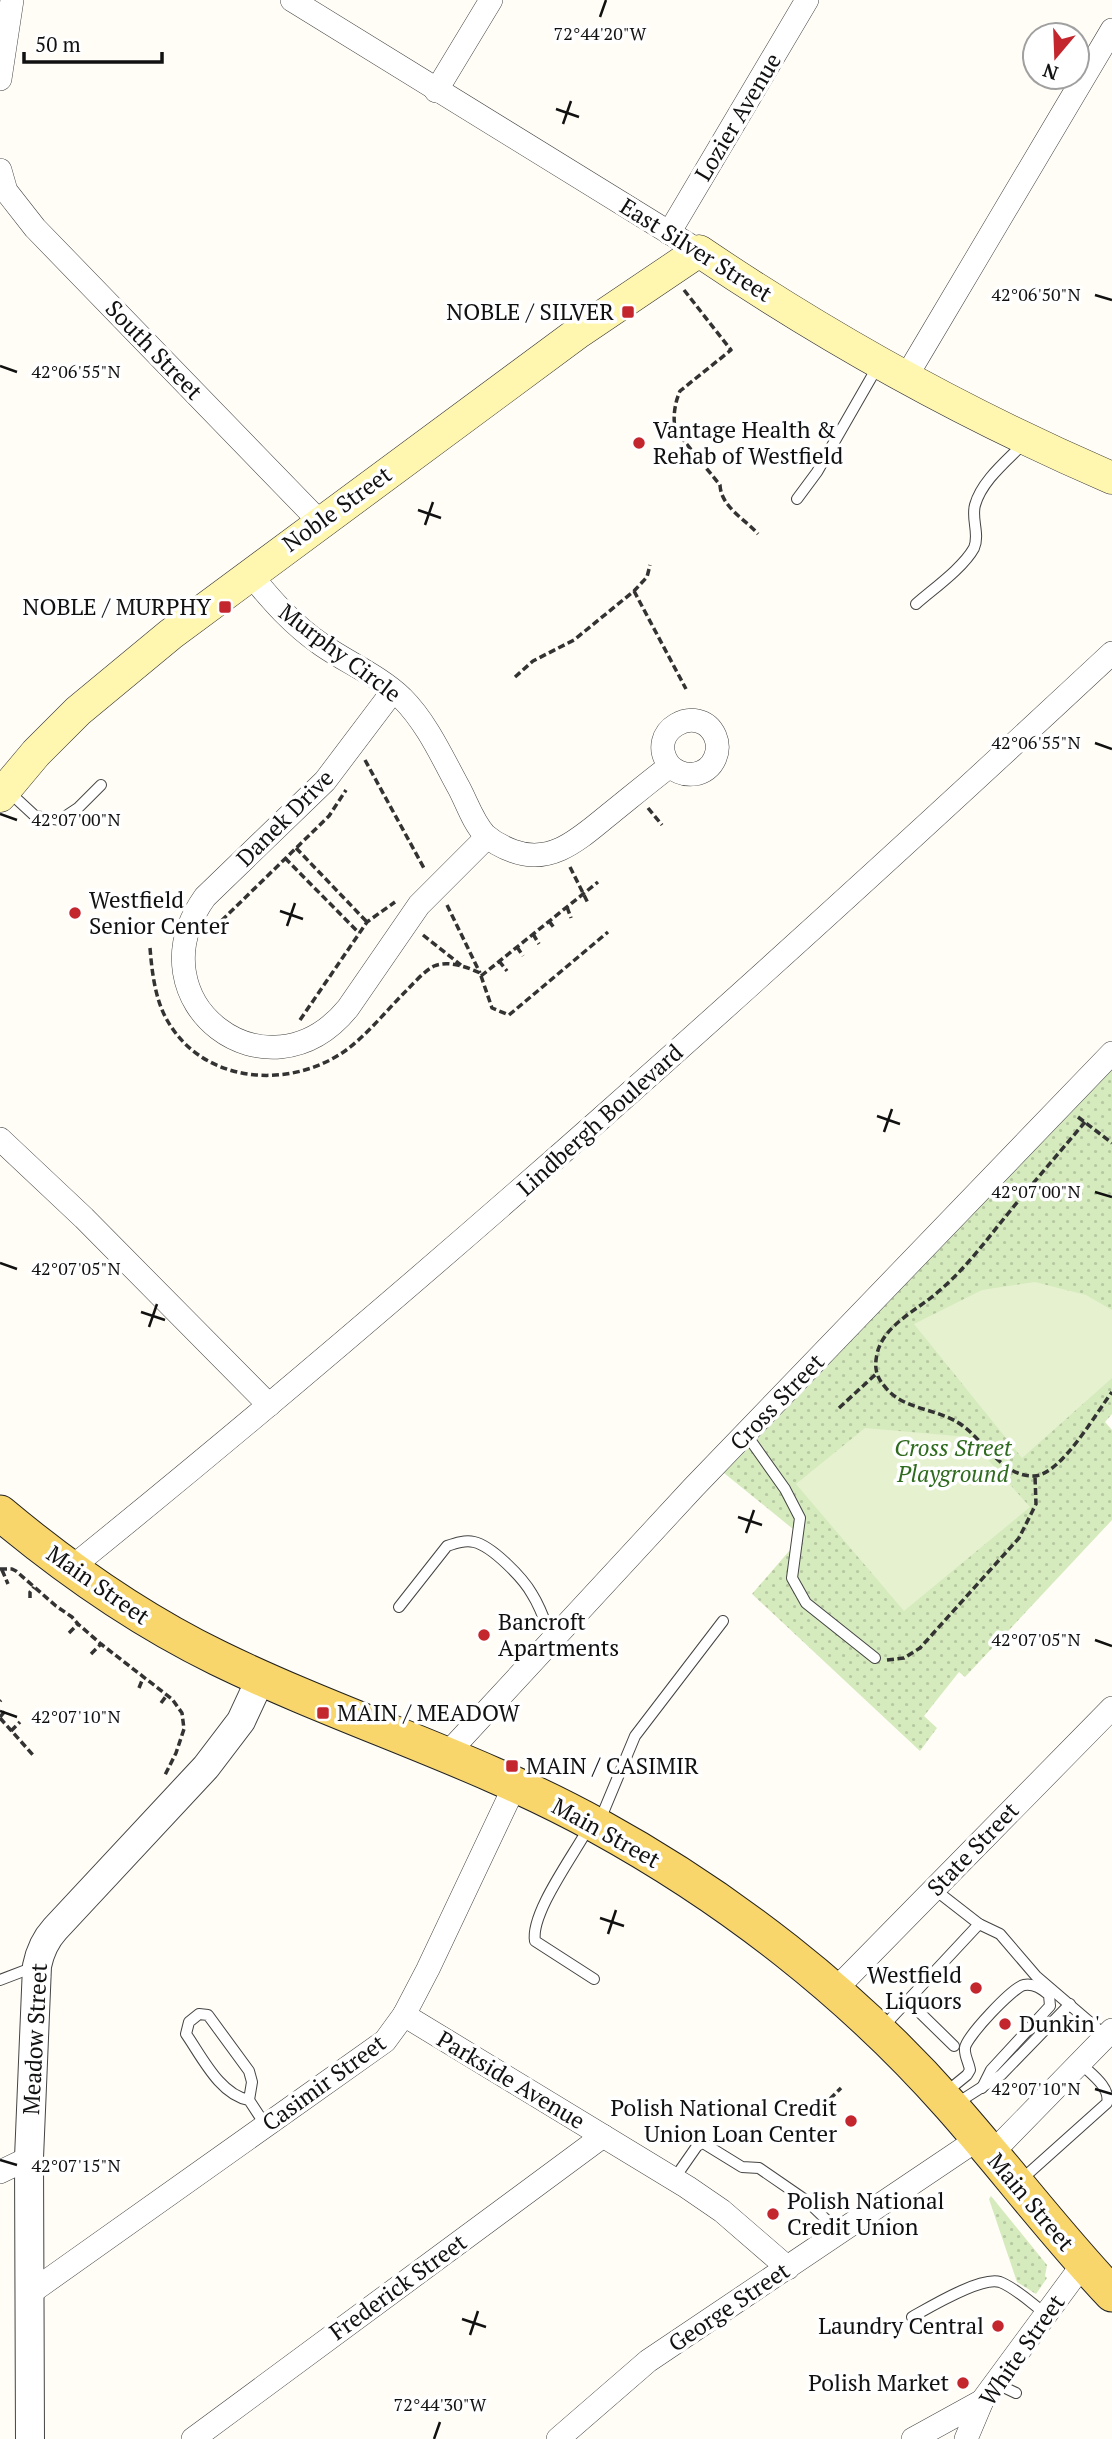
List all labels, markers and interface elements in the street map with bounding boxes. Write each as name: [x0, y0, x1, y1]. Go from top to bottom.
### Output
scale bar: [24, 21, 163, 65]
text: 72°44'20"W: [554, 21, 647, 45]
north arrow: [1021, 21, 1091, 91]
text: 50 m: [35, 30, 81, 58]
street label: Lozier Avenue: [687, 47, 788, 186]
text: N: [1039, 58, 1061, 87]
street label: East Silver Street: [614, 190, 779, 309]
text: 42°06'50"N: [991, 282, 1081, 306]
street label: South Street: [99, 293, 210, 407]
place label: NOBLE / SILVER: [446, 296, 614, 327]
marker: NOBLE / SILVER: [620, 304, 636, 320]
text: 42°06'55"N: [31, 359, 121, 383]
place label: Vantage Health & Rehab of Westfield: [653, 414, 844, 471]
marker: Vantage Health & Rehab of Westfield: [631, 435, 647, 451]
street label: Noble Street: [276, 458, 398, 559]
place label: NOBLE / MURPHY: [23, 591, 211, 622]
street label: Murphy Circle: [273, 596, 408, 709]
marker: NOBLE / MURPHY: [217, 599, 233, 615]
text: 42°06'55"N: [991, 730, 1081, 754]
street label: Danek Drive: [229, 762, 340, 873]
text: 42°07'00"N: [31, 807, 121, 831]
place label: Westfield Senior Center: [89, 884, 229, 941]
marker: Westfield Senior Center: [67, 905, 83, 921]
street label: Lindbergh Boulevard: [510, 1037, 689, 1202]
text: 42°07'00"N: [991, 1179, 1081, 1203]
text: 42°07'05"N: [31, 1256, 121, 1280]
street label: Cross Street: [723, 1346, 831, 1457]
park label: Cross Street Playground: [894, 1432, 1013, 1489]
street label: Main Street: [41, 1538, 156, 1632]
place label: Bancroft Apartments: [498, 1606, 619, 1663]
marker: Bancroft Apartments: [476, 1627, 492, 1643]
text: 42°07'05"N: [991, 1627, 1081, 1651]
place label: MAIN / MEADOW: [337, 1697, 520, 1728]
text: 42°07'10"N: [31, 1704, 121, 1728]
marker: MAIN / MEADOW: [315, 1705, 331, 1721]
place label: MAIN / CASIMIR: [526, 1750, 699, 1781]
marker: MAIN / CASIMIR: [504, 1758, 520, 1774]
street label: Main Street: [547, 1790, 666, 1875]
street label: State Street: [920, 1795, 1026, 1902]
place label: Westfield Liquors: [867, 1959, 962, 2016]
street label: Meadow Street: [15, 1962, 54, 2116]
marker: Westfield Liquors: [968, 1980, 984, 1996]
place label: Dunkin': [1019, 2008, 1100, 2039]
marker: Dunkin': [997, 2016, 1013, 2032]
street label: Parkside Avenue: [431, 2023, 591, 2136]
street label: Casimir Street: [256, 2027, 392, 2138]
text: 42°07'10"N: [991, 2076, 1081, 2100]
place label: Polish National Credit Union Loan Center: [611, 2092, 837, 2149]
marker: Polish National Credit Union Loan Center: [843, 2113, 859, 2129]
street label: Main Street: [981, 2146, 1082, 2258]
text: 42°07'15"N: [31, 2153, 121, 2177]
place label: Polish National Credit Union: [787, 2185, 945, 2242]
marker: Polish National Credit Union: [765, 2206, 781, 2222]
street label: Frederick Street: [323, 2226, 473, 2347]
street label: George Street: [662, 2254, 796, 2358]
street label: White Street: [972, 2288, 1072, 2411]
place label: Laundry Central: [818, 2310, 984, 2341]
marker: Laundry Central: [990, 2318, 1006, 2334]
place label: Polish Market: [808, 2367, 949, 2398]
marker: Polish Market: [955, 2375, 971, 2391]
text: 72°44'30"W: [394, 2392, 487, 2416]

